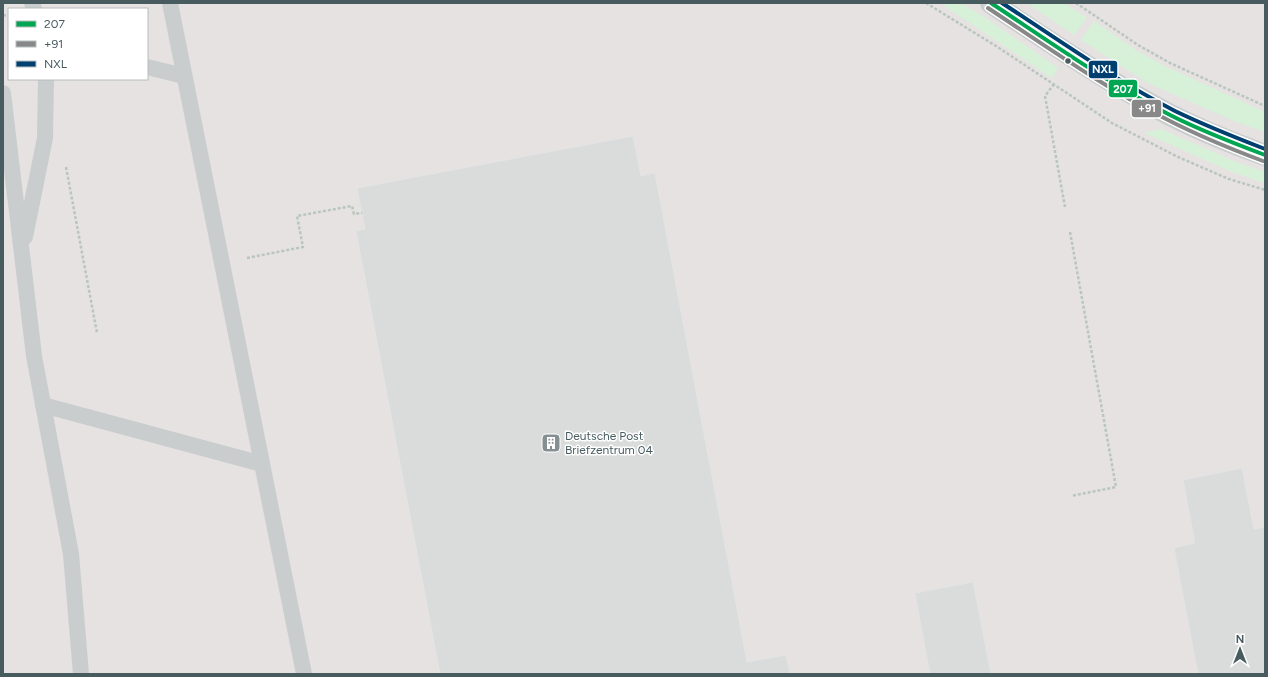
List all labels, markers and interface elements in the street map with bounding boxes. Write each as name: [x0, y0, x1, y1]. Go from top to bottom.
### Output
legend: [8, 8, 148, 80]
text: 207: [44, 17, 65, 31]
text: +91: [44, 37, 63, 51]
unlabelled marker: [1063, 56, 1073, 66]
text: NXL: [44, 57, 68, 71]
line badge: NXL: [1088, 60, 1118, 79]
text: NXL: [1092, 63, 1114, 76]
line badge: 207: [1108, 79, 1138, 98]
text: 207: [1113, 83, 1133, 96]
line badge: +91: [1131, 99, 1162, 118]
text: +91: [1138, 102, 1156, 115]
place label: Deutsche Post Briefzentrum 04: [565, 429, 653, 457]
building icon: Deutsche Post Briefzentrum 04: [540, 432, 562, 454]
north arrow: [1220, 629, 1260, 669]
text: N: [1236, 633, 1244, 646]

